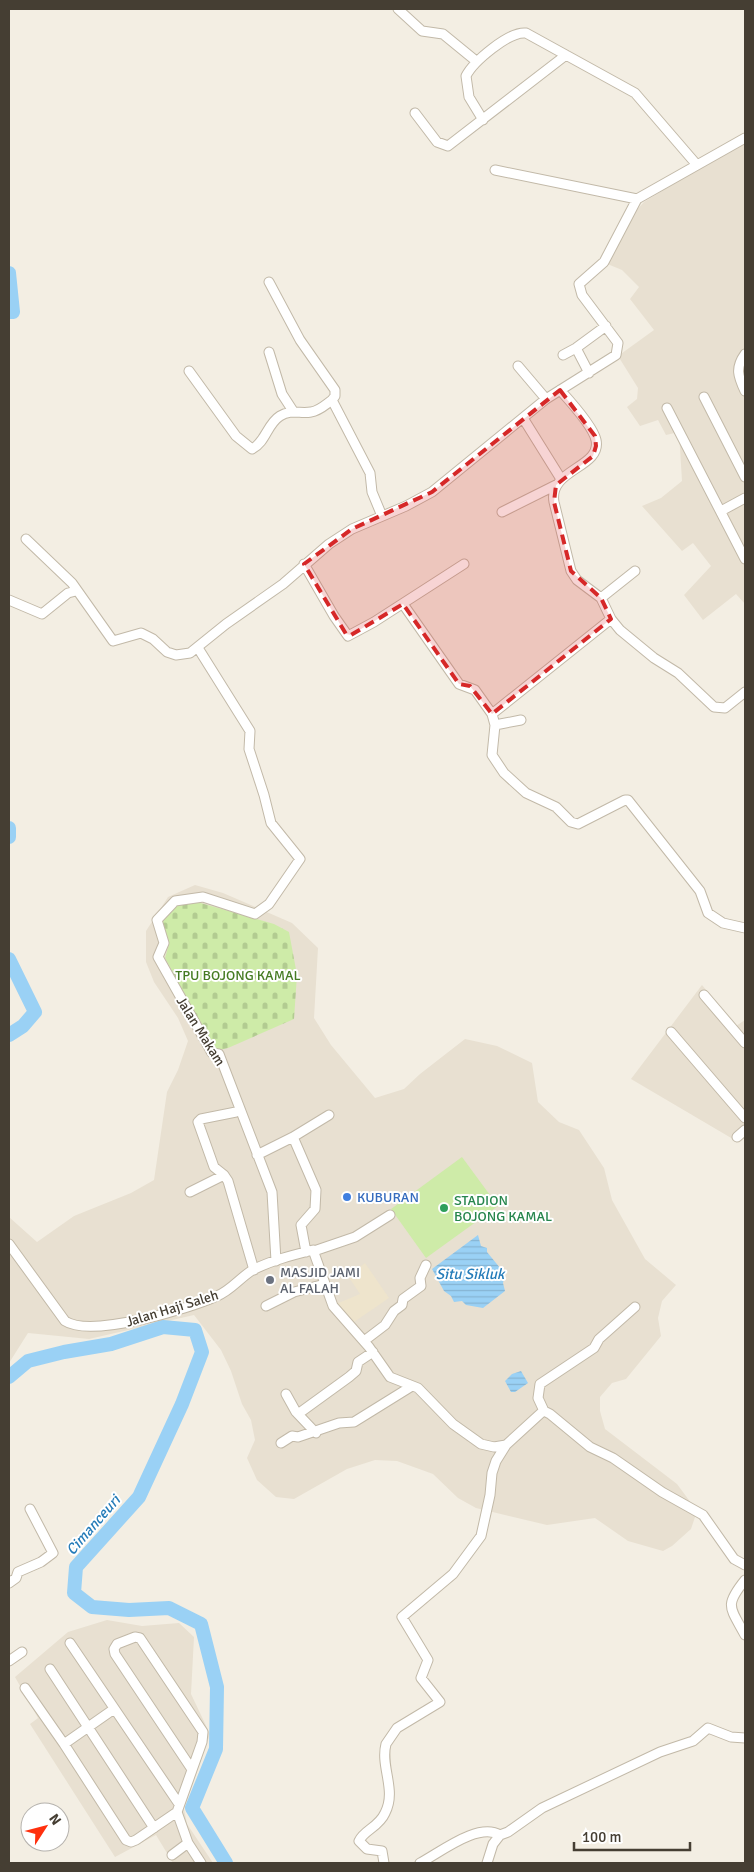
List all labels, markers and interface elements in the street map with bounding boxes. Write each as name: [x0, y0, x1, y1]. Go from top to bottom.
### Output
park label: TPU BOJONG KAMAL: [175, 967, 301, 984]
street label: Jalan Makam: [173, 993, 229, 1069]
place label: KUBURAN: [357, 1189, 419, 1206]
marker: KUBURAN: [341, 1191, 353, 1203]
place label: STADION BOJONG KAMAL: [454, 1192, 552, 1225]
marker: STADION BOJONG KAMAL: [438, 1202, 450, 1214]
place label: MASJID JAMI AL FALAH: [280, 1264, 360, 1297]
water label: Situ Sikluk: [436, 1265, 506, 1283]
marker: MASJID JAMI AL FALAH: [264, 1274, 276, 1286]
street label: Jalan Haji Saleh: [124, 1286, 220, 1331]
water label: Cimanceuri: [62, 1490, 125, 1559]
north arrow: [20, 1802, 70, 1852]
text: N: [45, 1811, 65, 1829]
scale bar: [574, 1820, 690, 1852]
text: 100 m: [582, 1828, 622, 1846]

